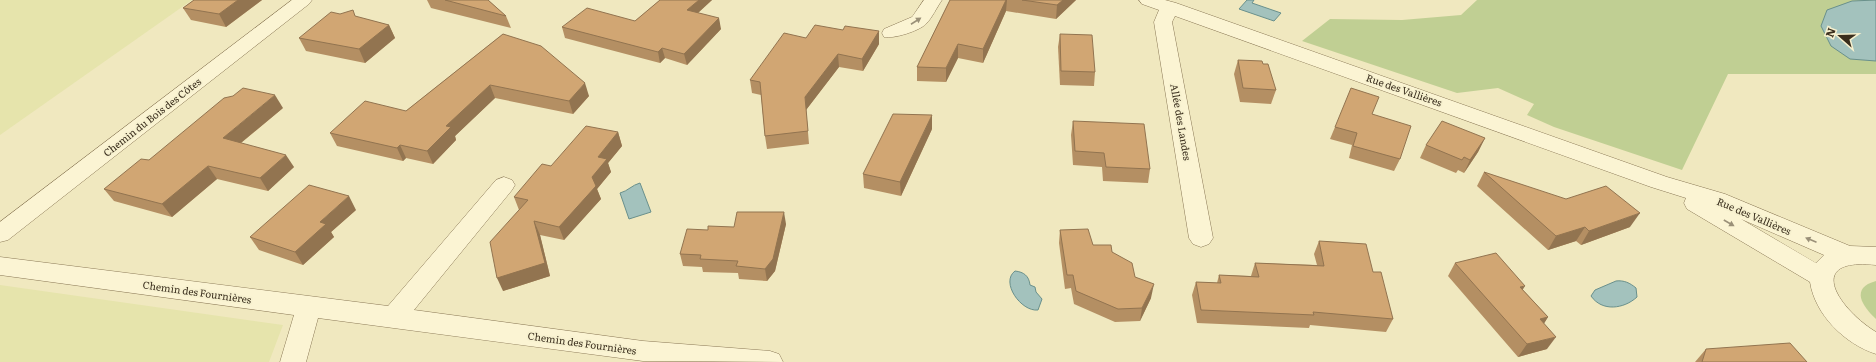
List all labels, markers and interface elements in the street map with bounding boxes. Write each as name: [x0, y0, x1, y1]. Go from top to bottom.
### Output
north arrow: [1820, 16, 1860, 56]
one-way arrow: [910, 18, 921, 25]
text: N: [1821, 25, 1839, 39]
street label: Rue des Vallières: [1364, 70, 1445, 110]
street label: Chemin du Bois des Côtes: [100, 73, 204, 160]
street label: Allée des Landes: [1167, 82, 1196, 162]
street label: Rue des Vallières: [1715, 193, 1794, 238]
one-way arrow: [1723, 220, 1735, 227]
one-way arrow: [1805, 237, 1816, 243]
street label: Chemin des Fournières: [142, 276, 253, 307]
street label: Chemin des Fournières: [527, 327, 638, 358]

